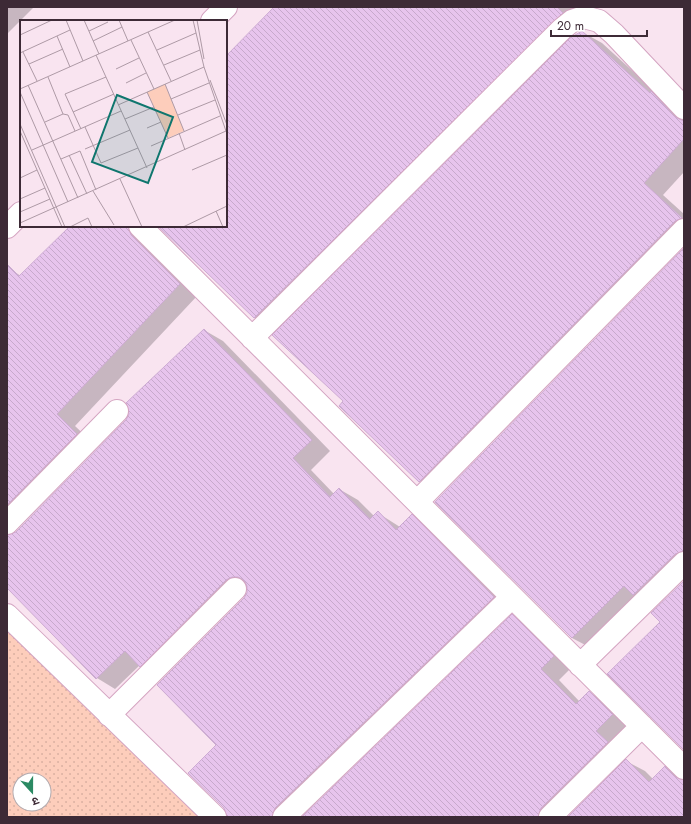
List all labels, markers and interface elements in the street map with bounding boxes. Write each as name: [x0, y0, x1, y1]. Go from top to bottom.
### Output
scale bar: [551, 12, 647, 38]
text: 20 m: [557, 17, 584, 35]
inset map: [20, 20, 227, 227]
north arrow: [12, 772, 52, 812]
text: उ: [29, 793, 41, 810]

